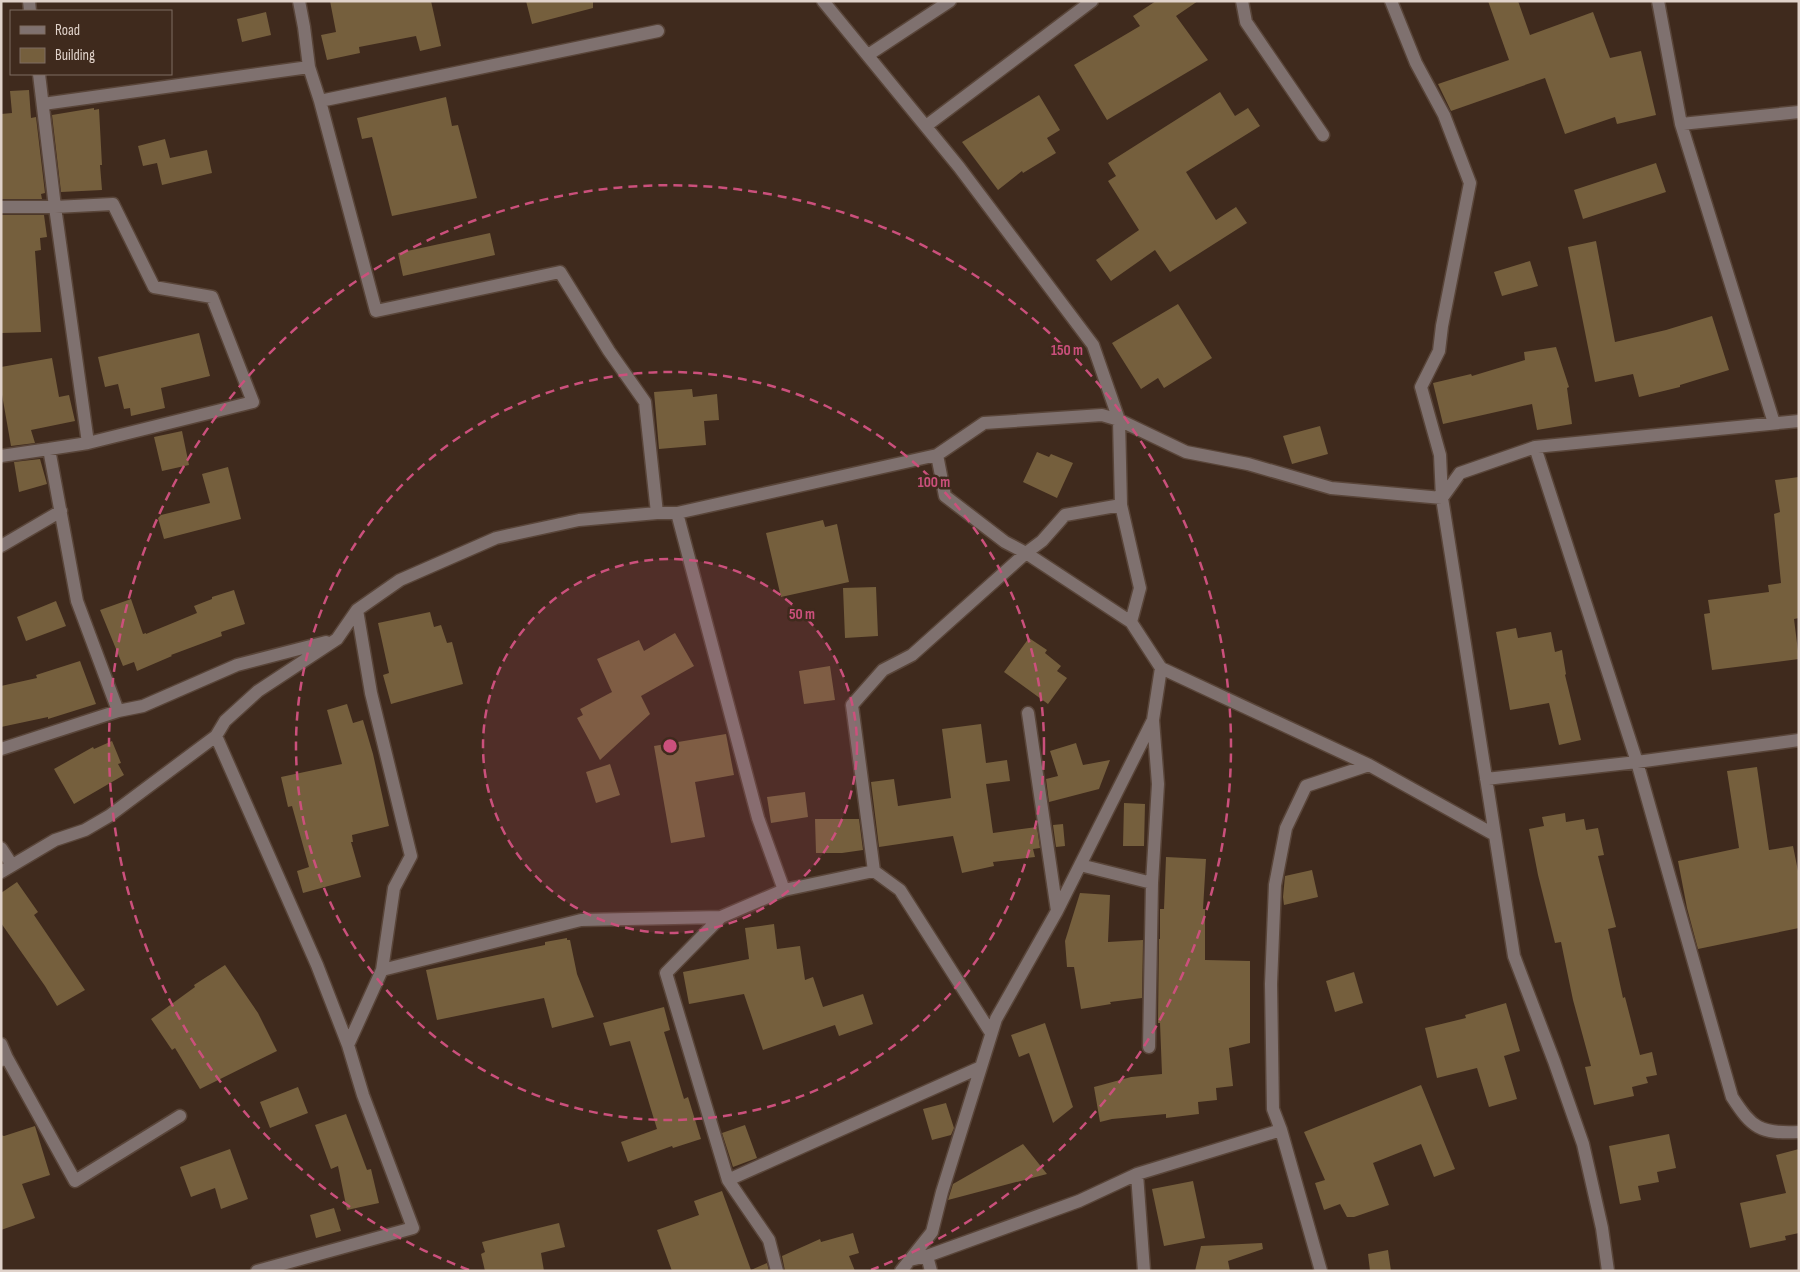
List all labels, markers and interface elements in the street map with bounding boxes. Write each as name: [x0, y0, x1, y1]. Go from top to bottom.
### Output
legend: [10, 10, 172, 75]
text: Road: [55, 21, 80, 40]
text: Building: [55, 46, 95, 65]
text: 150 m: [1051, 341, 1083, 360]
text: 100 m: [918, 473, 950, 492]
text: 50 m: [789, 605, 815, 624]
centre of rings: [661, 737, 679, 755]

